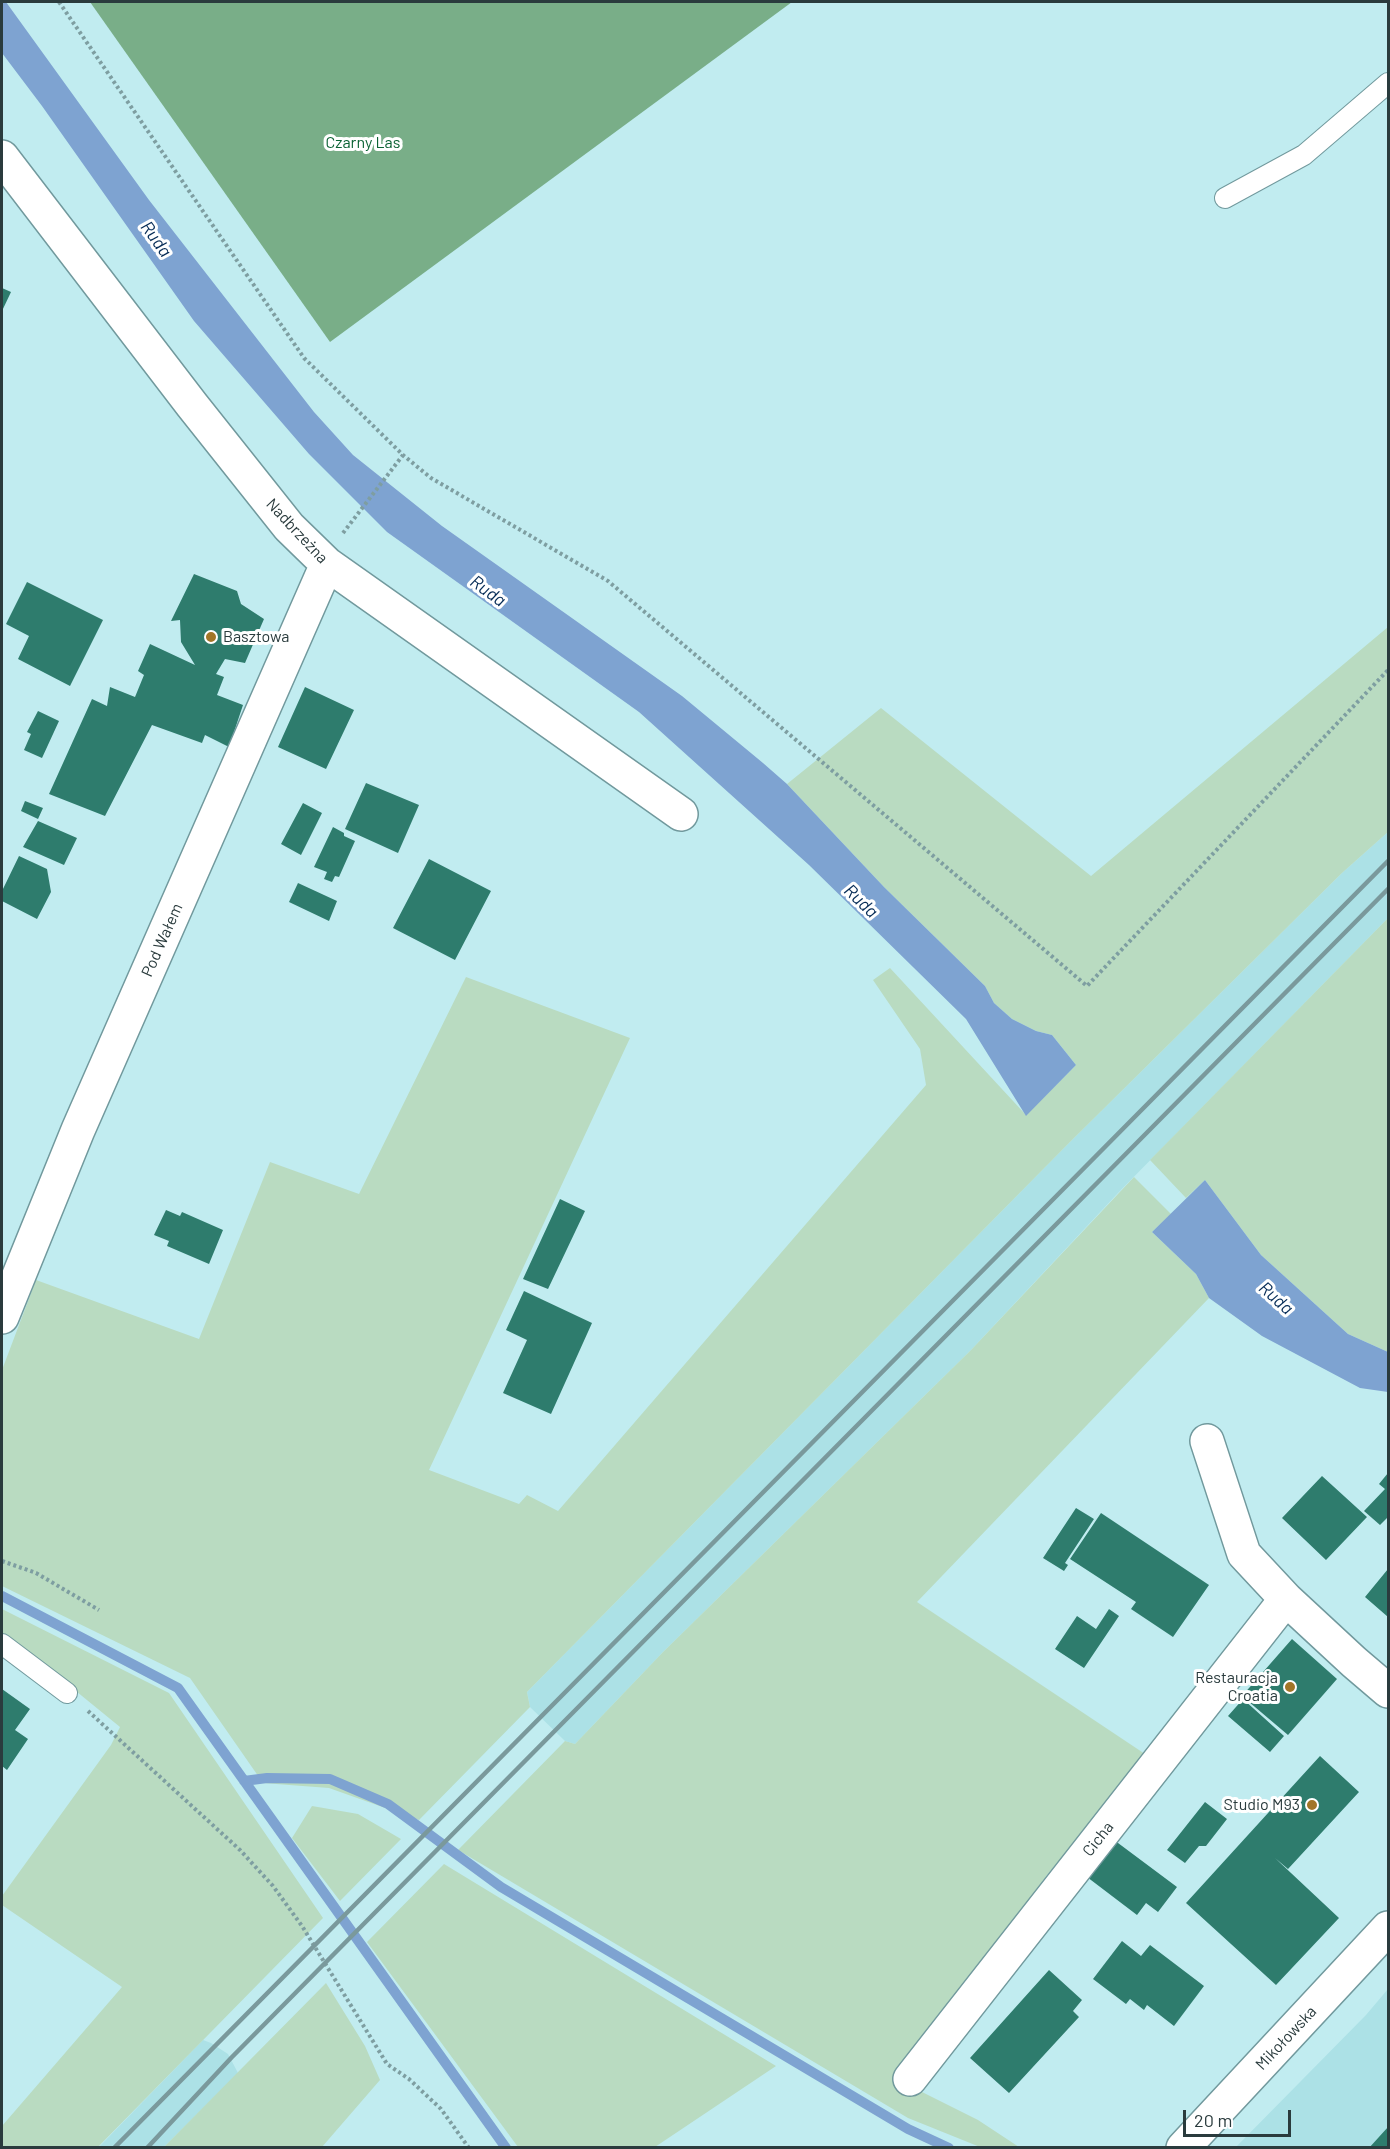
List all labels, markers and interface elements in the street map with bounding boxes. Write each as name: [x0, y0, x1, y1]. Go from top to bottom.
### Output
park label: Czarny Las: [326, 133, 400, 153]
water label: Ruda: [136, 217, 176, 261]
street label: Nadbrzeżna: [262, 495, 332, 567]
water label: Ruda: [466, 571, 510, 611]
place label: Basztowa: [223, 627, 289, 647]
marker: Basztowa: [204, 630, 218, 644]
water label: Ruda: [839, 880, 883, 922]
street label: Pod Wałem: [137, 900, 187, 980]
water label: Ruda: [1254, 1277, 1298, 1319]
place label: Restauracja Croatia: [1195, 1668, 1278, 1706]
marker: Restauracja Croatia: [1283, 1680, 1297, 1694]
place label: Studio M93: [1224, 1795, 1300, 1815]
marker: Studio M93: [1305, 1798, 1319, 1812]
street label: Cicha: [1078, 1818, 1118, 1860]
street label: Mikołowska: [1251, 2002, 1321, 2074]
scale bar: [1186, 2098, 1294, 2136]
text: 20 m: [1194, 2109, 1232, 2131]

